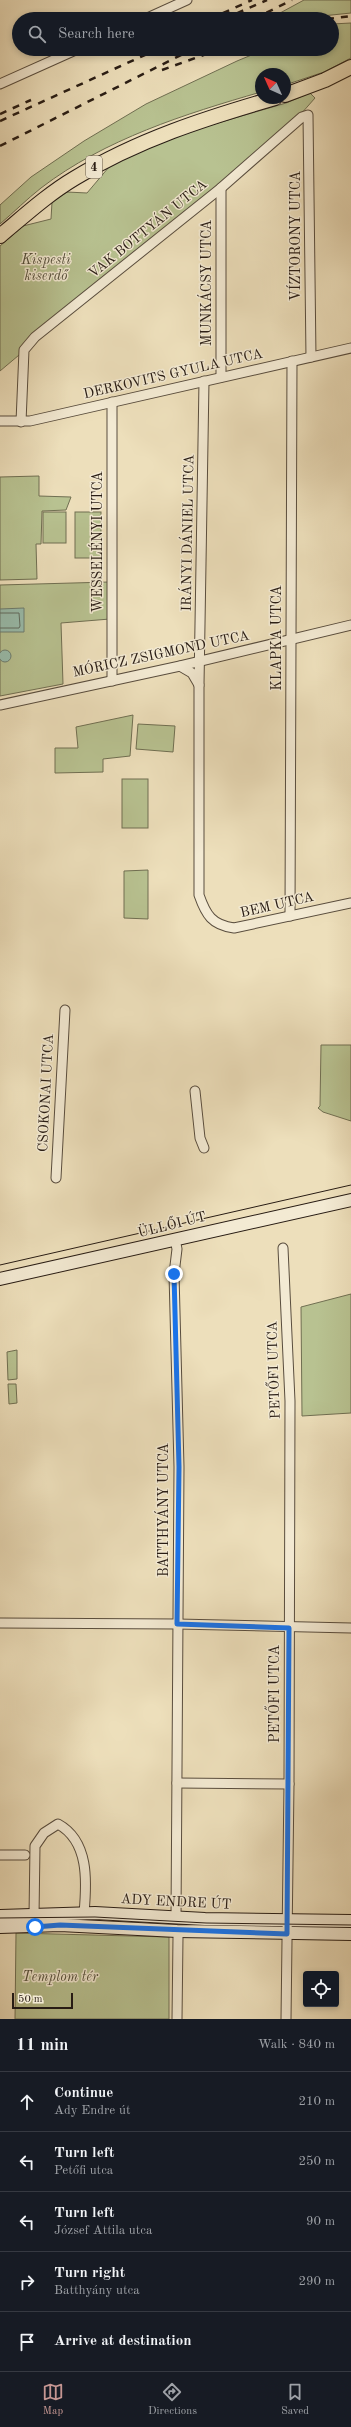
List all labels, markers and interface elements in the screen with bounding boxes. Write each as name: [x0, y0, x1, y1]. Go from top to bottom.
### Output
search box: [12, 12, 339, 56]
icon: search: [26, 23, 48, 45]
text: Search here: [58, 27, 135, 42]
north arrow: [255, 68, 291, 104]
road number: 4: [86, 156, 102, 178]
street label: VÍZTORONY UTCA: [286, 171, 303, 301]
street label: VAK BOTTYÁN UTCA: [84, 175, 210, 281]
street label: MUNKÁCSY UTCA: [197, 219, 214, 346]
park label: Kispesti kiserdő: [20, 253, 71, 283]
street label: DERKOVITS GYULA UTCA: [82, 346, 264, 401]
street label: IRÁNYI DÁNIEL UTCA: [177, 454, 196, 612]
street label: WESSELÉNYI UTCA: [88, 471, 105, 613]
street label: KLAPKA UTCA: [270, 585, 284, 691]
street label: MÓRICZ ZSIGMOND UTCA: [71, 624, 251, 680]
street label: BEM UTCA: [239, 890, 316, 920]
street label: CSOKONAI UTCA: [36, 1033, 56, 1152]
street label: ÜLLŐI ÚT: [135, 1206, 208, 1240]
route end: [165, 1265, 183, 1283]
street label: PETŐFI UTCA: [261, 1320, 283, 1419]
street label: BATTHYÁNY UTCA: [154, 1443, 171, 1577]
street label: PETŐFI UTCA: [264, 1645, 282, 1743]
street label: ADY ENDRE ÚT: [120, 1888, 232, 1912]
route start: [26, 1918, 44, 1936]
park label: Templom tér: [22, 1970, 99, 1985]
map controls: [303, 1971, 339, 2007]
button: locate: [303, 1971, 339, 2007]
scale bar: [12, 1991, 73, 2010]
text: 50 m: [18, 1994, 43, 2005]
text: 11 min: [16, 2037, 69, 2054]
text: Walk · 840 m: [258, 2038, 335, 2051]
text: Continue: [54, 2086, 113, 2101]
icon: ahead: [16, 2091, 38, 2113]
text: 210 m: [298, 2095, 335, 2108]
text: Ady Endre út: [54, 2104, 130, 2117]
text: Turn left: [54, 2146, 114, 2161]
icon: left: [16, 2151, 38, 2173]
text: 250 m: [298, 2155, 335, 2168]
text: Petőfi utca: [54, 2164, 113, 2177]
text: Turn left: [54, 2206, 114, 2221]
icon: left: [16, 2211, 38, 2233]
text: 90 m: [306, 2215, 335, 2228]
text: József Attila utca: [54, 2224, 152, 2237]
text: Turn right: [54, 2266, 125, 2281]
icon: right: [16, 2271, 38, 2293]
text: 290 m: [298, 2275, 335, 2288]
text: Batthyány utca: [54, 2284, 140, 2297]
icon: arrive: [16, 2331, 38, 2353]
text: Arrive at destination: [54, 2334, 192, 2349]
tab: Map: [42, 2381, 64, 2419]
tab: Directions: [148, 2381, 197, 2419]
tab: Saved: [281, 2381, 309, 2419]

